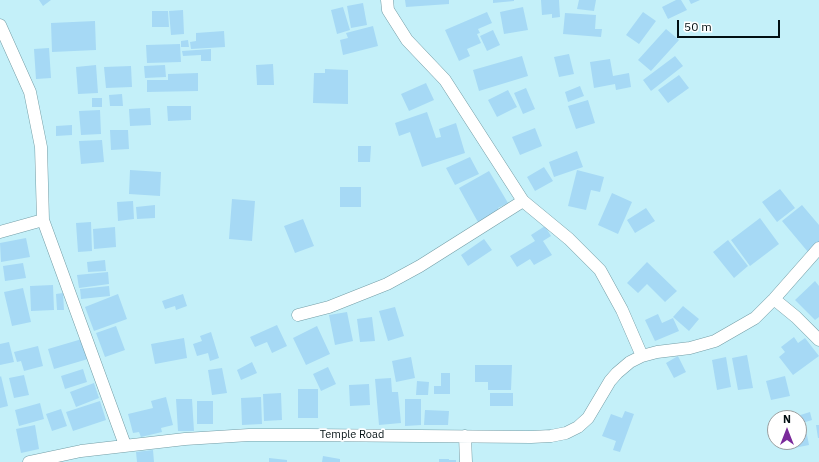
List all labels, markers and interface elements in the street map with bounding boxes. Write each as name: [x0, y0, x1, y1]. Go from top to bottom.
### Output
scale bar: [679, 12, 782, 38]
text: 50 m: [684, 19, 712, 34]
north arrow: [767, 410, 807, 450]
text: N: [783, 412, 791, 426]
street label: Temple Road: [320, 428, 384, 442]

